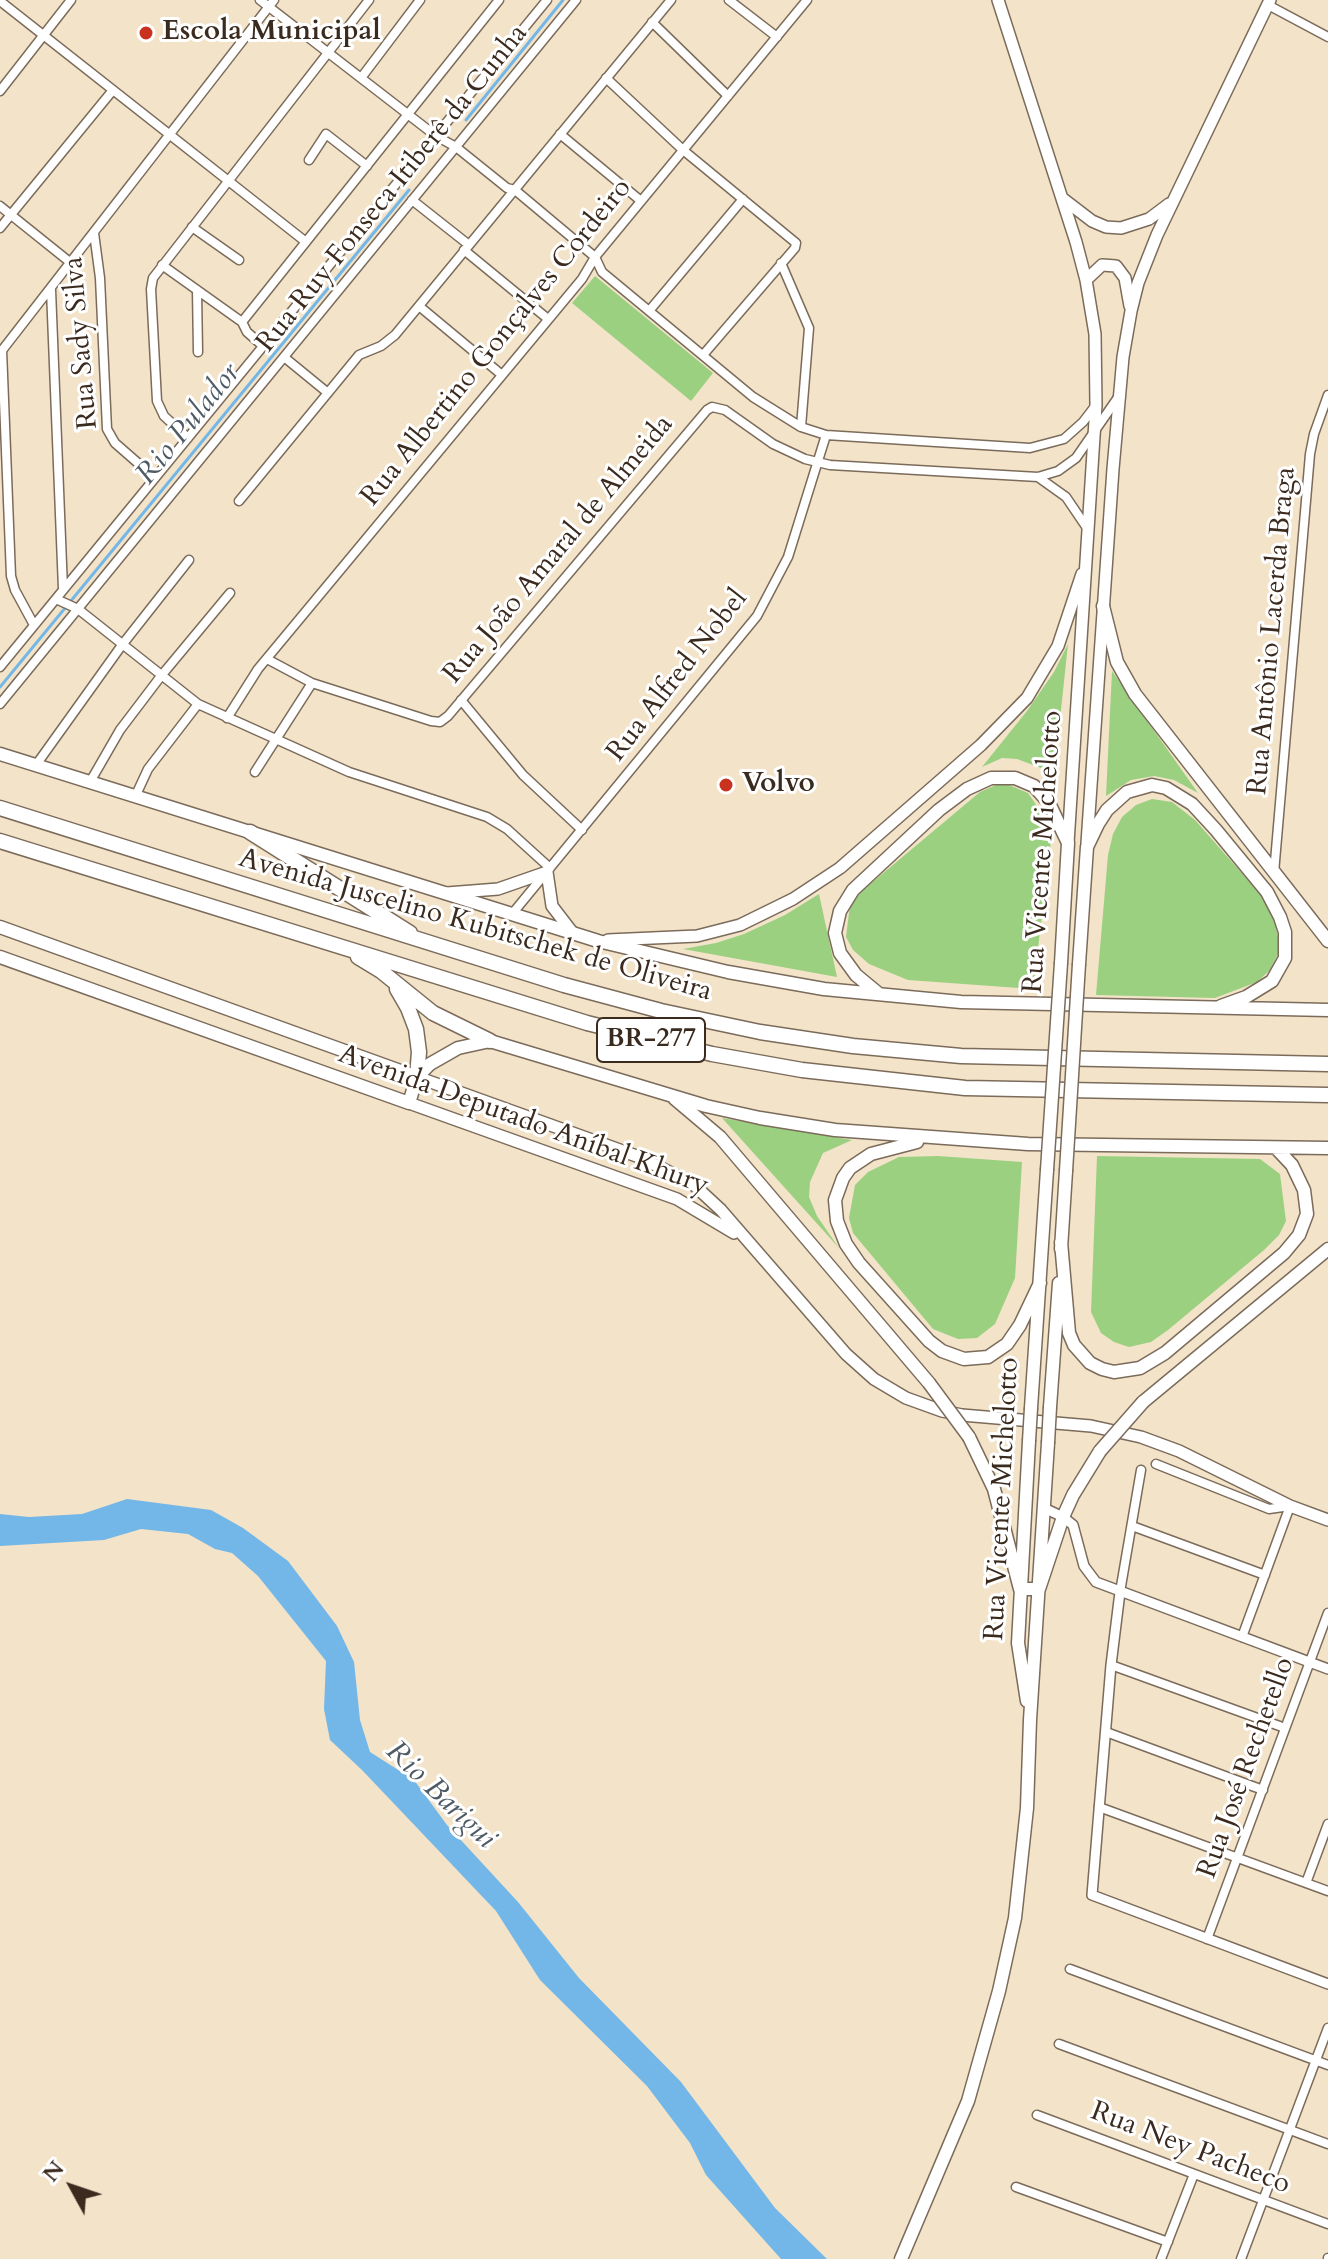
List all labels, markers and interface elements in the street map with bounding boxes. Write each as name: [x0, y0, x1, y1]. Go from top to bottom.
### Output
place label: Escola Municipal: [162, 16, 381, 50]
street label: Rua Ruy Fonseca Itiberê da Cunha: [250, 18, 536, 360]
marker: Escola Municipal: [137, 24, 155, 42]
street label: Rua Albertino Gonçalves Cordeiro: [355, 173, 639, 513]
street label: Rua Sady Silva: [58, 255, 106, 431]
water label: Rio Pulador: [129, 357, 249, 493]
street label: Rua João Amaral de Almeida: [437, 409, 681, 691]
street label: Rua Antônio Lacerda Braga: [1242, 466, 1304, 796]
street label: Rua Alfred Nobel: [600, 583, 756, 769]
street label: Rua Vicente Michelotto: [1017, 709, 1071, 995]
place label: Volvo: [742, 768, 815, 802]
marker: Volvo: [717, 776, 735, 794]
street label: Avenida Juscelino Kubitschek de Oliveira: [235, 842, 715, 1010]
road number: BR-277: [597, 1018, 705, 1062]
street label: Avenida Deputado Aníbal Khury: [333, 1038, 713, 1204]
street label: Rua Vicente Michelotto: [979, 1357, 1027, 1641]
street label: Rua José Rechetello: [1191, 1653, 1303, 1883]
water label: Rio Barigui: [377, 1735, 503, 1857]
street label: Rua Ney Pacheco: [1086, 2096, 1294, 2202]
north arrow: [32, 2147, 112, 2227]
text: N: [36, 2155, 71, 2189]

